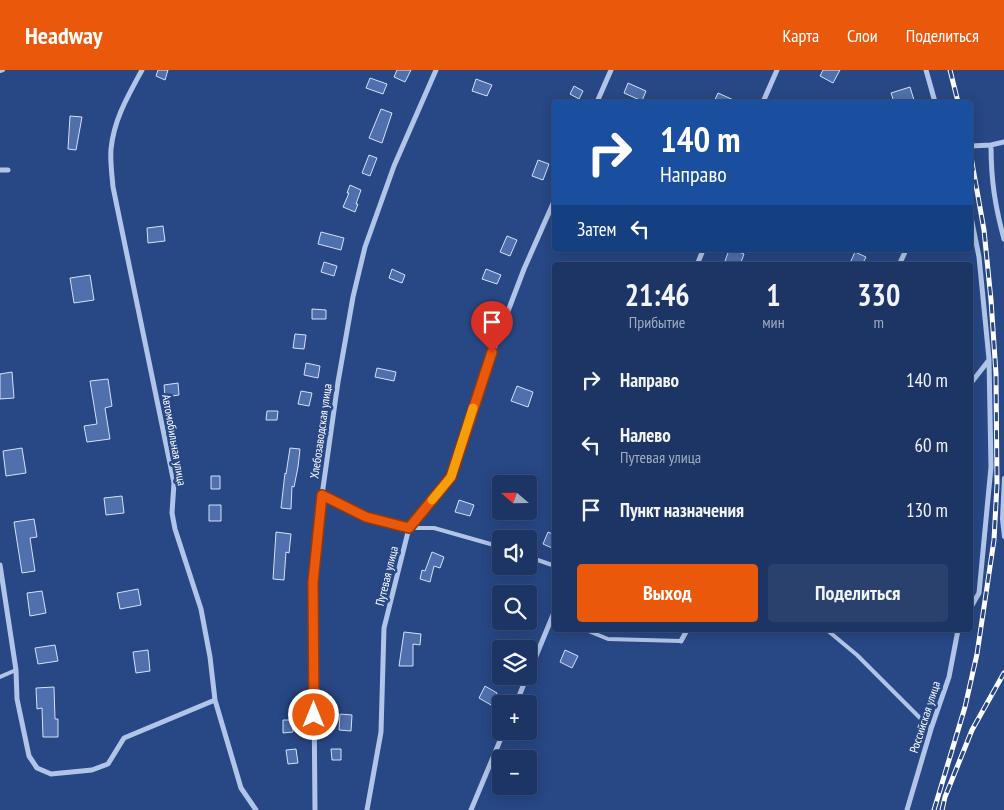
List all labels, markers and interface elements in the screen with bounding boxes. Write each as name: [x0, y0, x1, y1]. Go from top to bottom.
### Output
text: Headway: [25, 20, 102, 51]
text: Карта: [782, 24, 819, 47]
text: Слои: [847, 24, 878, 47]
text: Поделиться: [906, 24, 979, 47]
text: 140 m: [660, 116, 741, 162]
icon: right: [577, 120, 642, 185]
text: Направо: [660, 160, 727, 188]
icon: left: [626, 215, 654, 243]
text: Затем: [577, 217, 616, 241]
text: 21:46: [625, 275, 690, 314]
text: 1: [766, 275, 781, 314]
text: 330: [857, 275, 900, 314]
pin: [471, 301, 513, 352]
icon: arrive: [478, 308, 506, 336]
text: Прибытие: [629, 312, 685, 332]
text: мин: [762, 312, 785, 332]
text: m: [874, 312, 884, 332]
icon: right: [577, 366, 605, 394]
text: Направо: [620, 368, 679, 392]
text: 140 m: [906, 368, 948, 392]
street label: Хлебозаводская улица: [306, 382, 335, 479]
street label: Автомобильная улица: [159, 393, 190, 487]
text: Налево: [620, 423, 671, 447]
icon: left: [577, 431, 605, 459]
text: 60 m: [915, 433, 948, 457]
text: Путевая улица: [620, 447, 701, 467]
north arrow: [492, 475, 538, 520]
map controls: [492, 475, 537, 795]
icon: arrive: [577, 496, 605, 524]
text: Пункт назначения: [620, 498, 744, 522]
text: 130 m: [906, 498, 948, 522]
button: sound: [492, 530, 537, 575]
street label: Путевая улица: [372, 544, 401, 607]
button: Выход: [577, 564, 758, 622]
button: Поделиться: [768, 564, 948, 622]
button: search: [492, 585, 537, 630]
button: layers: [492, 640, 537, 685]
street label: Российская улица: [906, 679, 943, 755]
position arrow: [287, 688, 339, 740]
button: +: [492, 695, 537, 740]
button: −: [492, 750, 537, 795]

